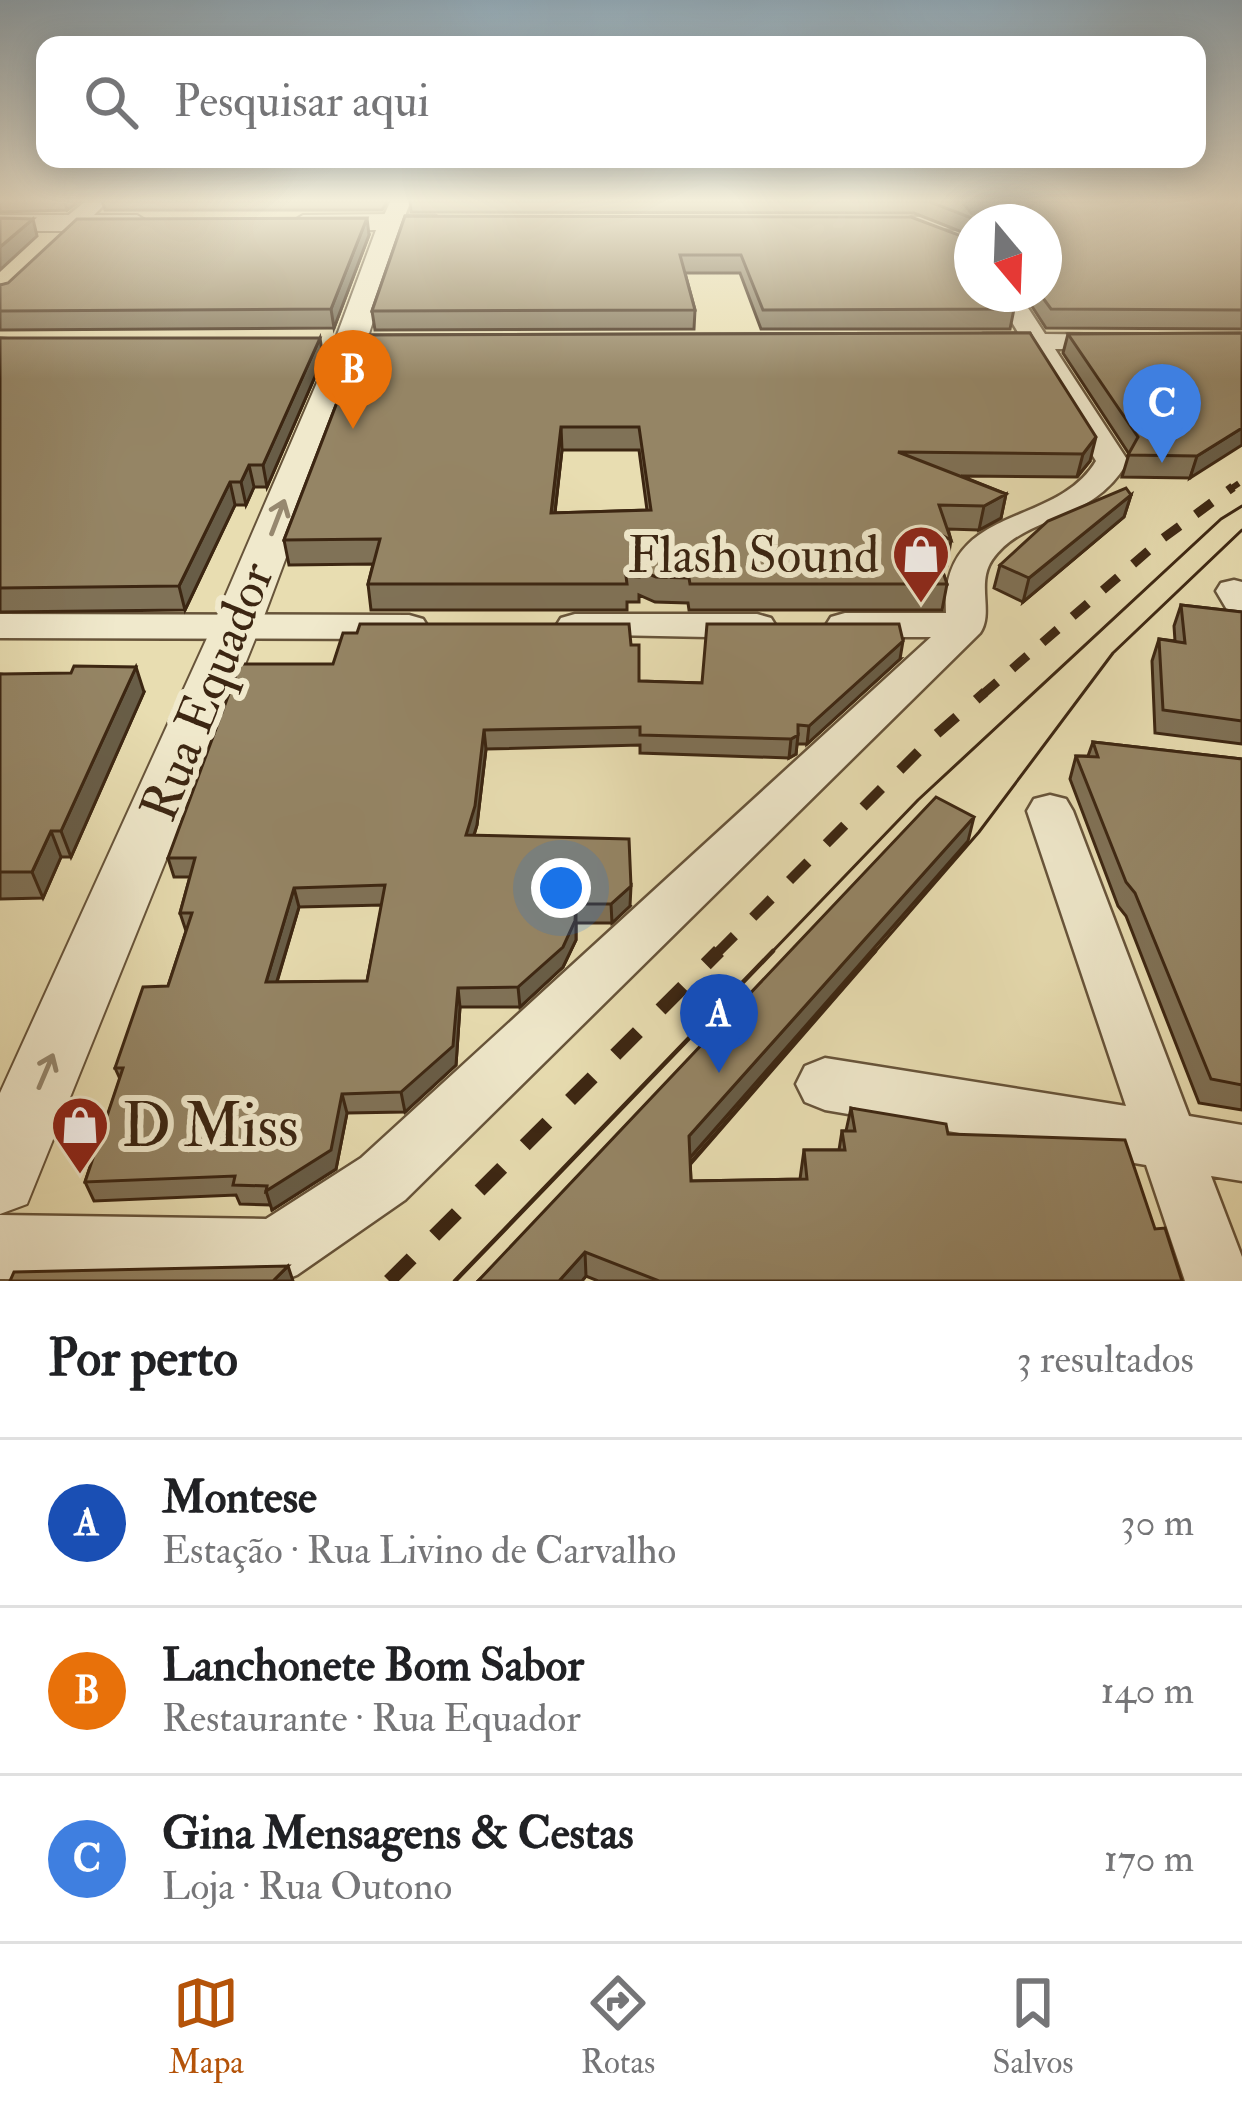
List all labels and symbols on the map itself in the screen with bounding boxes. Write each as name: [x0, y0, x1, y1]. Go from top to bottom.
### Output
north arrow: [954, 204, 1062, 312]
pin: B: [314, 330, 392, 429]
pin: C: [1123, 364, 1201, 463]
one-way arrow: [268, 500, 290, 537]
shop icon: Flash Sound: [890, 523, 952, 605]
place label: Flash Sound: [628, 524, 879, 588]
street label: Rua Equador: [127, 553, 289, 831]
your location: [531, 858, 591, 918]
pin: A: [680, 974, 758, 1073]
one-way arrow: [37, 1054, 59, 1090]
place label: D Miss: [122, 1090, 299, 1165]
shop icon: D Miss: [49, 1094, 111, 1176]

